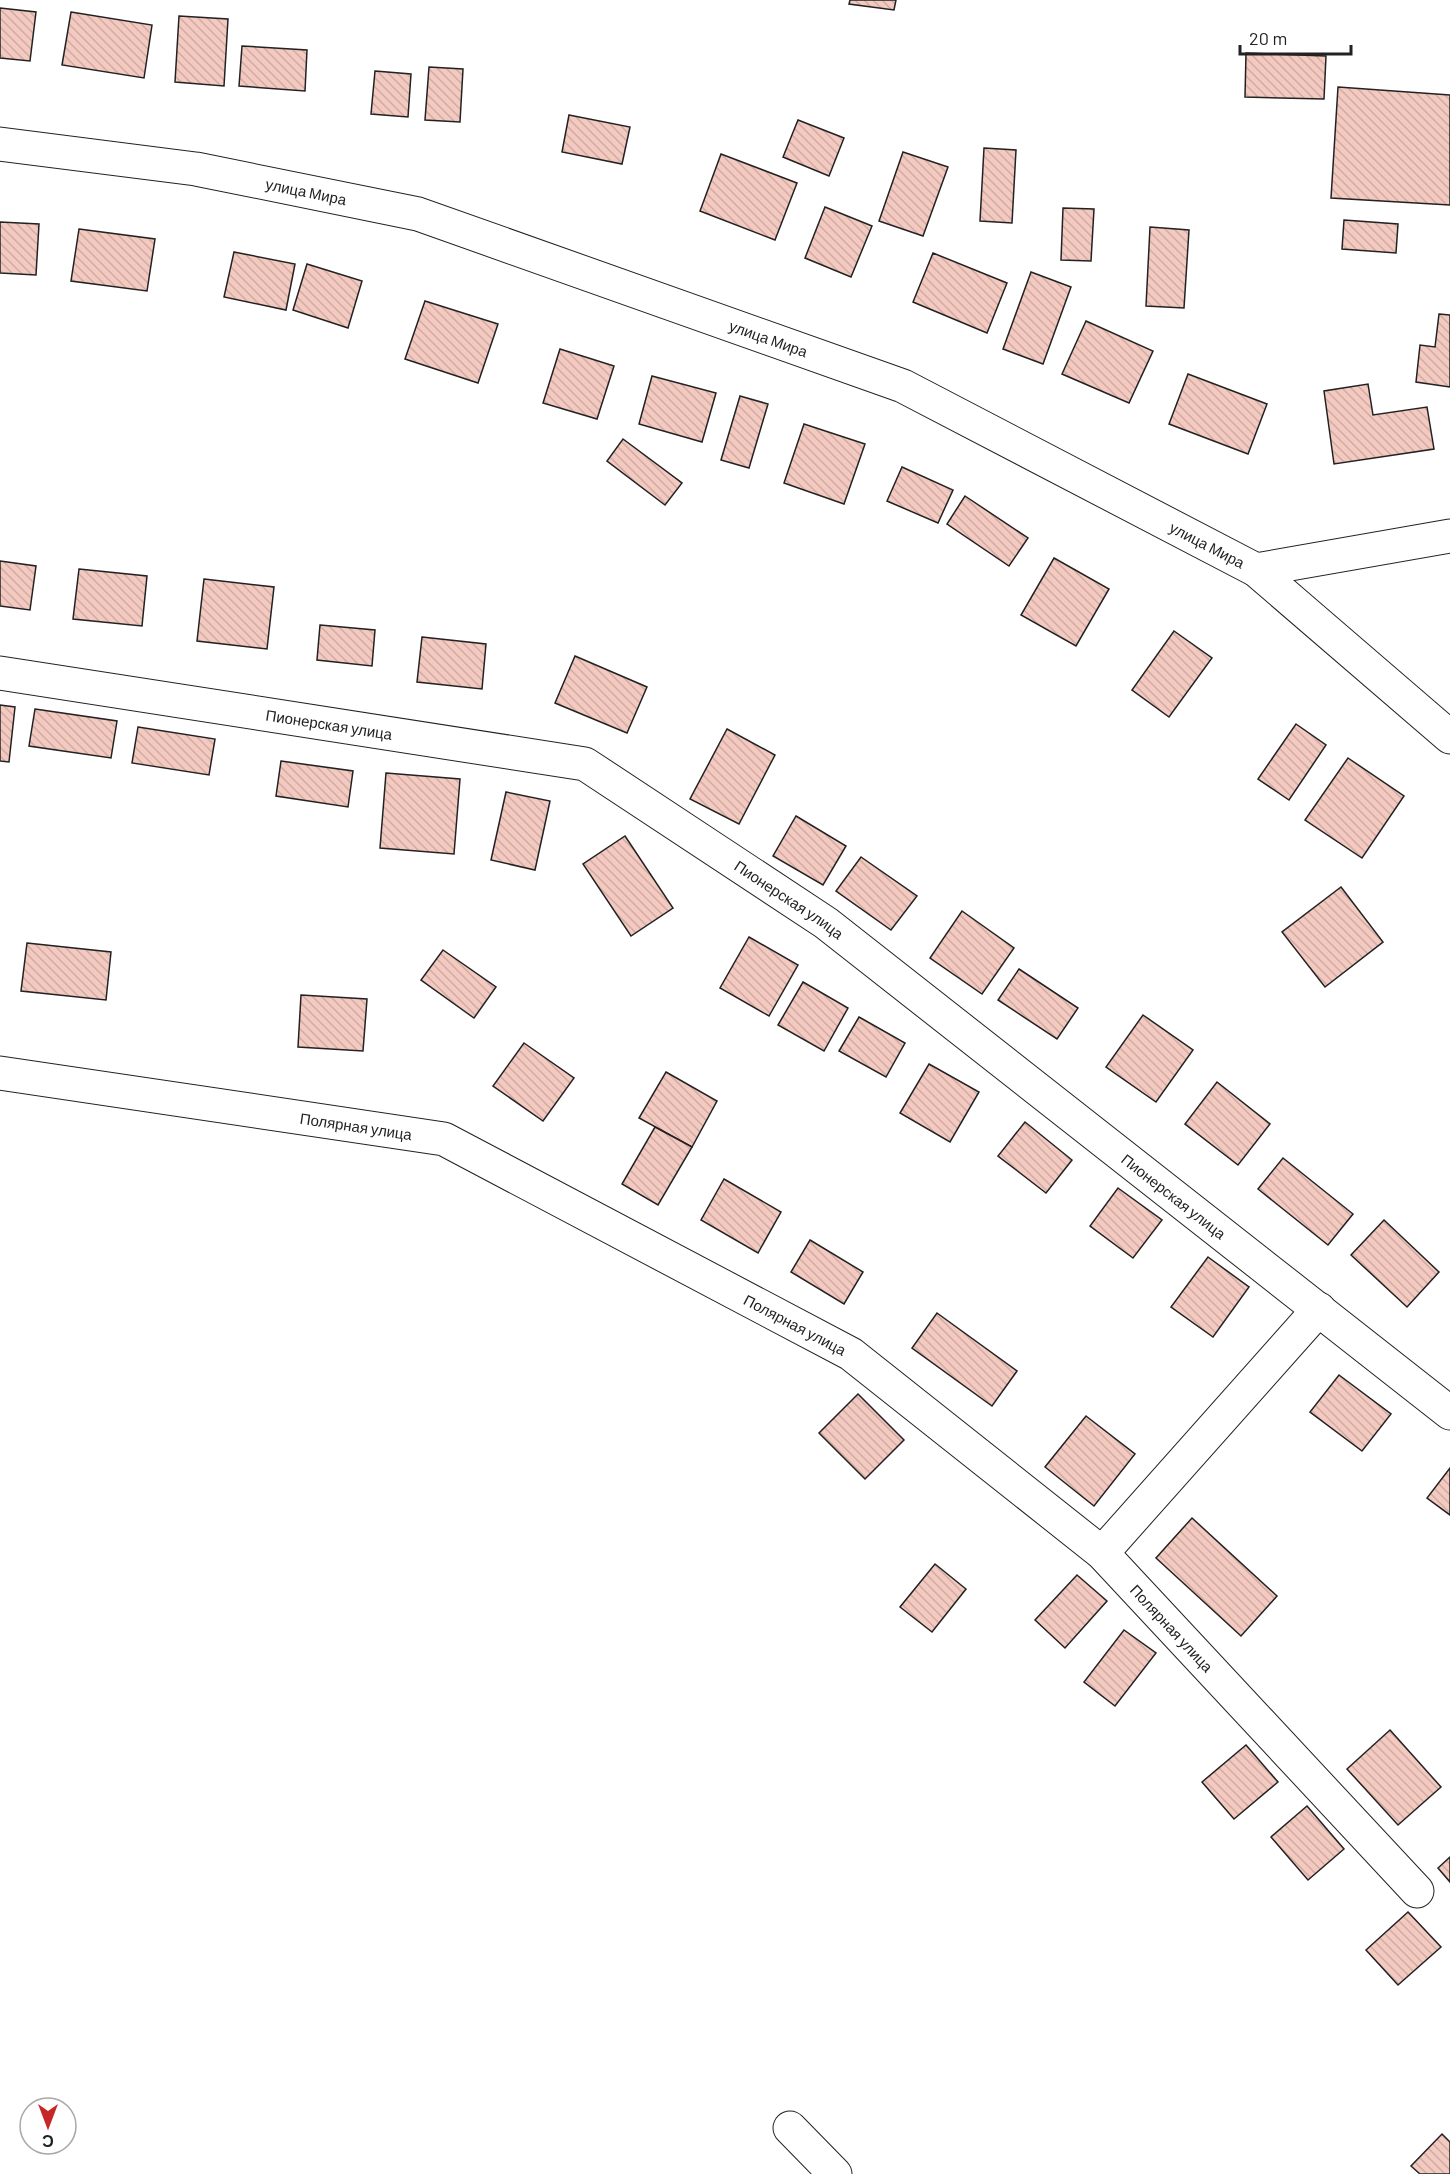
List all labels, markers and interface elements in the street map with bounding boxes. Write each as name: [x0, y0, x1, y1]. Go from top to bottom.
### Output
scale bar: [1240, 18, 1351, 56]
text: 20 m: [1249, 27, 1287, 49]
street label: улица Мира: [264, 174, 349, 208]
street label: улица Мира: [727, 316, 811, 361]
street label: улица Мира: [1167, 518, 1248, 572]
street label: Пионерская улица: [265, 705, 394, 743]
street label: Пионерская улица: [731, 856, 848, 943]
street label: Полярная улица: [299, 1109, 414, 1143]
street label: Пионерская улица: [1118, 1150, 1230, 1243]
street label: Полярная улица: [741, 1290, 850, 1359]
street label: Полярная улица: [1127, 1580, 1217, 1676]
north arrow: [18, 2096, 78, 2156]
text: С: [42, 2132, 54, 2151]

